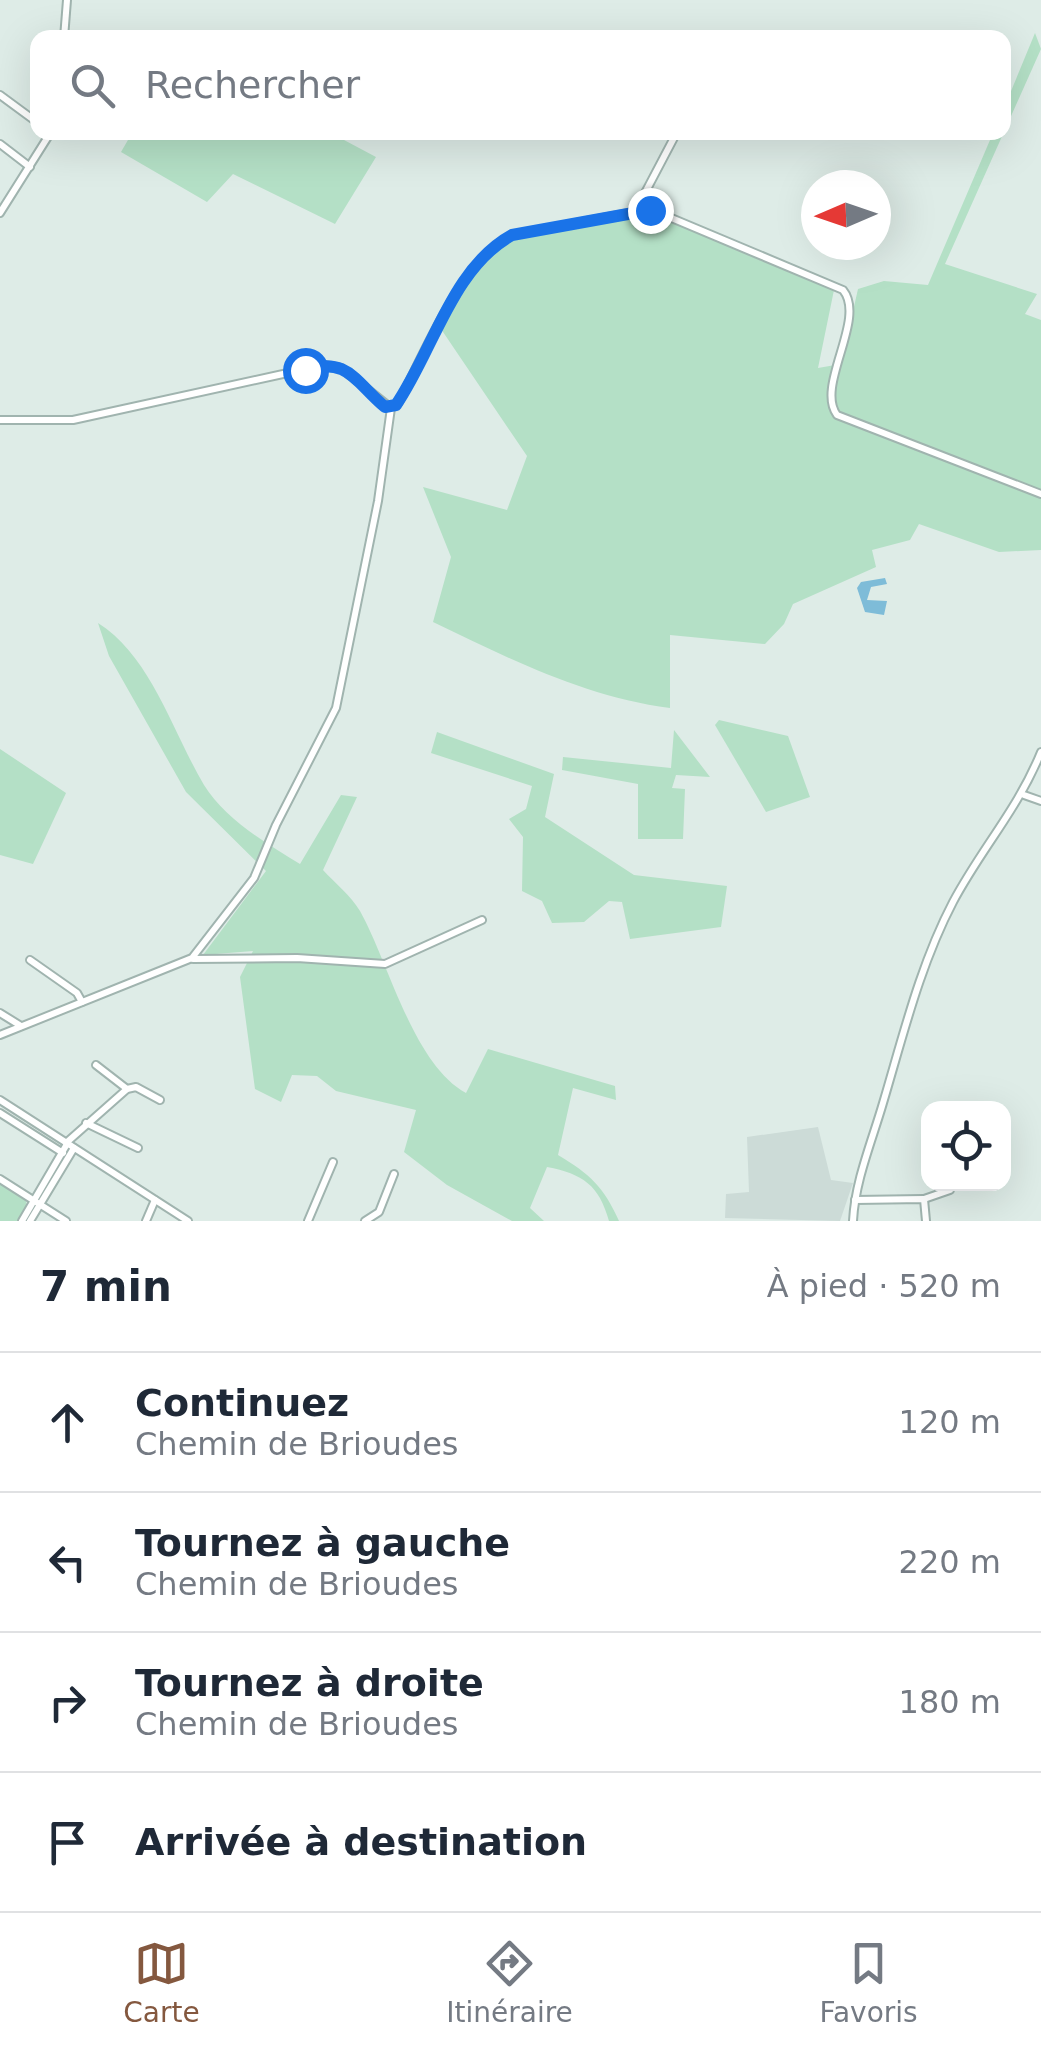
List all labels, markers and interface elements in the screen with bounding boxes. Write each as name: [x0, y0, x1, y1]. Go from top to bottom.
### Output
search box: [30, 30, 1011, 140]
icon: search: [65, 58, 120, 113]
text: Rechercher: [145, 63, 360, 107]
north arrow: [801, 170, 891, 260]
route end: [628, 188, 674, 234]
route start: [283, 348, 329, 394]
map controls: [921, 1101, 1011, 1191]
button: locate: [921, 1101, 1011, 1191]
text: 7 min: [40, 1262, 172, 1311]
text: À pied · 520 m: [767, 1267, 1001, 1305]
text: Continuez: [135, 1381, 349, 1425]
icon: ahead: [40, 1395, 95, 1450]
text: 120 m: [899, 1403, 1001, 1441]
text: Chemin de Brioudes: [135, 1425, 459, 1463]
text: Tournez à gauche: [135, 1521, 510, 1565]
icon: left: [40, 1535, 95, 1590]
text: 220 m: [899, 1543, 1001, 1581]
text: Chemin de Brioudes: [135, 1565, 459, 1603]
text: Tournez à droite: [135, 1661, 484, 1705]
icon: right: [40, 1675, 95, 1730]
text: 180 m: [899, 1683, 1001, 1721]
text: Chemin de Brioudes: [135, 1705, 459, 1743]
icon: arrive: [40, 1815, 95, 1870]
text: Arrivée à destination: [135, 1820, 587, 1864]
tab: Carte: [123, 1936, 200, 2029]
tab: Itinéraire: [446, 1936, 573, 2029]
tab: Favoris: [819, 1936, 918, 2029]

